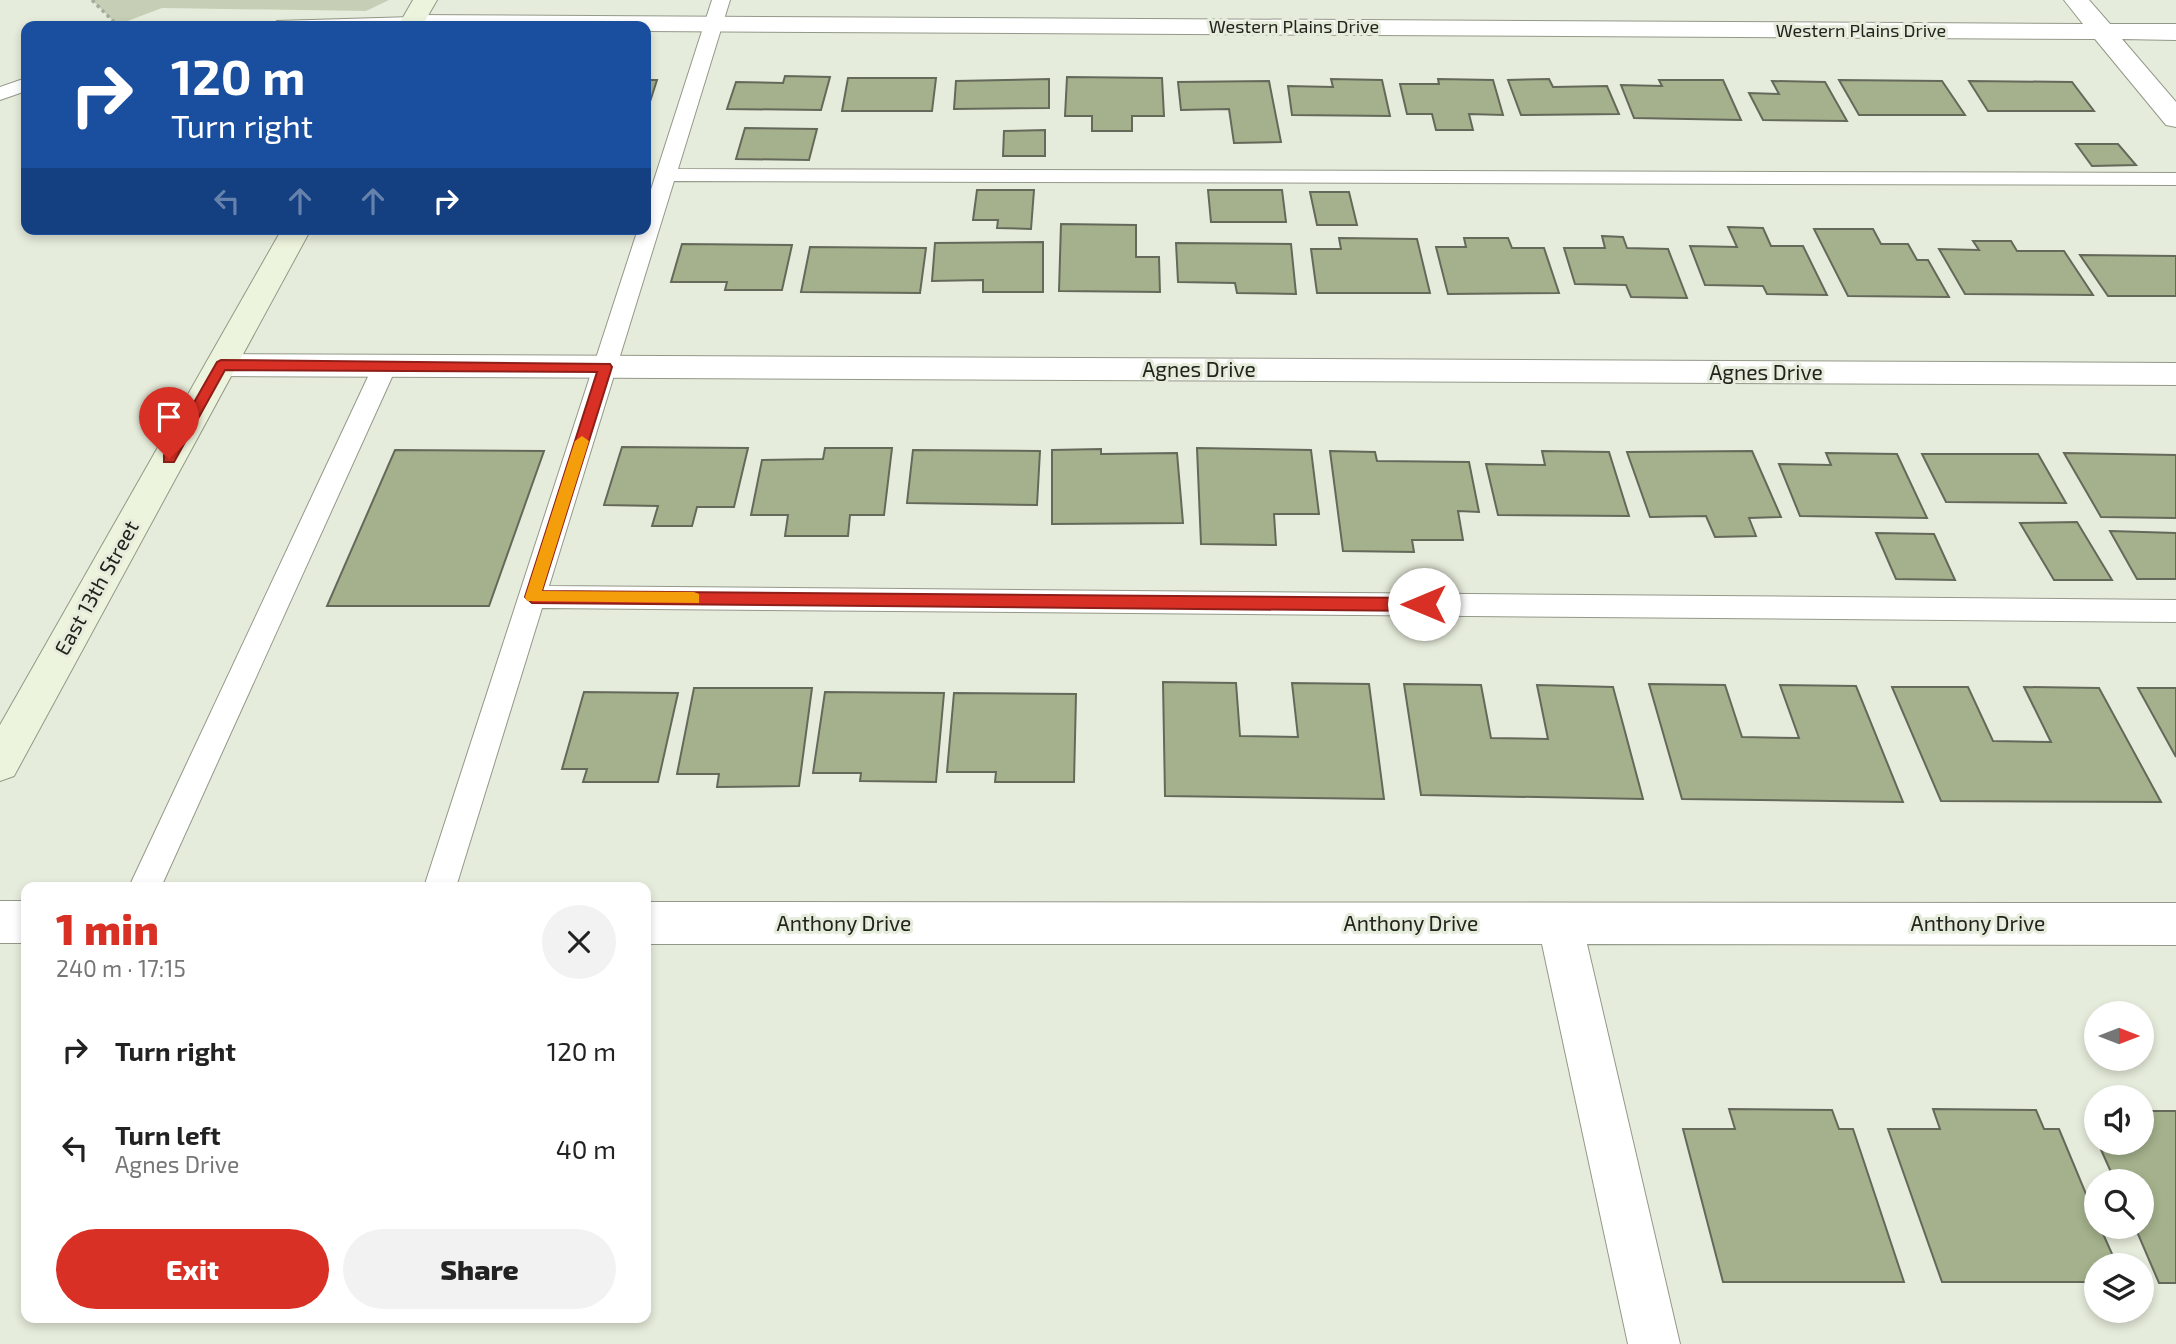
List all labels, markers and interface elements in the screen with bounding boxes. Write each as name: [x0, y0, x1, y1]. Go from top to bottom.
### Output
street label: Western Plains Drive: [1209, 15, 1379, 37]
street label: Western Plains Drive: [1776, 19, 1946, 41]
text: 120 m: [171, 46, 305, 105]
icon: right: [56, 49, 147, 140]
text: Turn right: [171, 106, 313, 144]
icon: left: [208, 182, 246, 220]
icon: ahead: [281, 182, 319, 220]
icon: ahead: [354, 182, 392, 220]
icon: right: [427, 182, 465, 220]
street label: Agnes Drive: [1142, 356, 1256, 381]
street label: Agnes Drive: [1709, 359, 1823, 384]
pin: [139, 387, 199, 459]
icon: arrive: [150, 398, 188, 436]
street label: East 13th Street: [48, 516, 143, 659]
position arrow: [1387, 567, 1461, 641]
text: 1 min: [56, 903, 159, 953]
button: close: [542, 905, 616, 979]
street label: Anthony Drive: [777, 910, 911, 935]
street label: Anthony Drive: [1344, 910, 1478, 935]
street label: Anthony Drive: [1911, 910, 2045, 935]
text: 240 m · 17:15: [56, 954, 186, 982]
north arrow: [2084, 1001, 2154, 1071]
map controls: [2084, 1001, 2154, 1323]
icon: right: [56, 1031, 94, 1069]
text: Turn right: [115, 1035, 236, 1066]
text: 120 m: [547, 1035, 616, 1066]
button: sound: [2084, 1085, 2154, 1155]
text: Turn left: [115, 1119, 221, 1150]
icon: left: [56, 1129, 94, 1167]
text: 40 m: [556, 1133, 616, 1164]
text: Agnes Drive: [115, 1150, 239, 1178]
button: search: [2084, 1169, 2154, 1239]
button: Exit: [56, 1229, 329, 1309]
button: Share: [343, 1229, 616, 1309]
button: layers: [2084, 1253, 2154, 1323]

